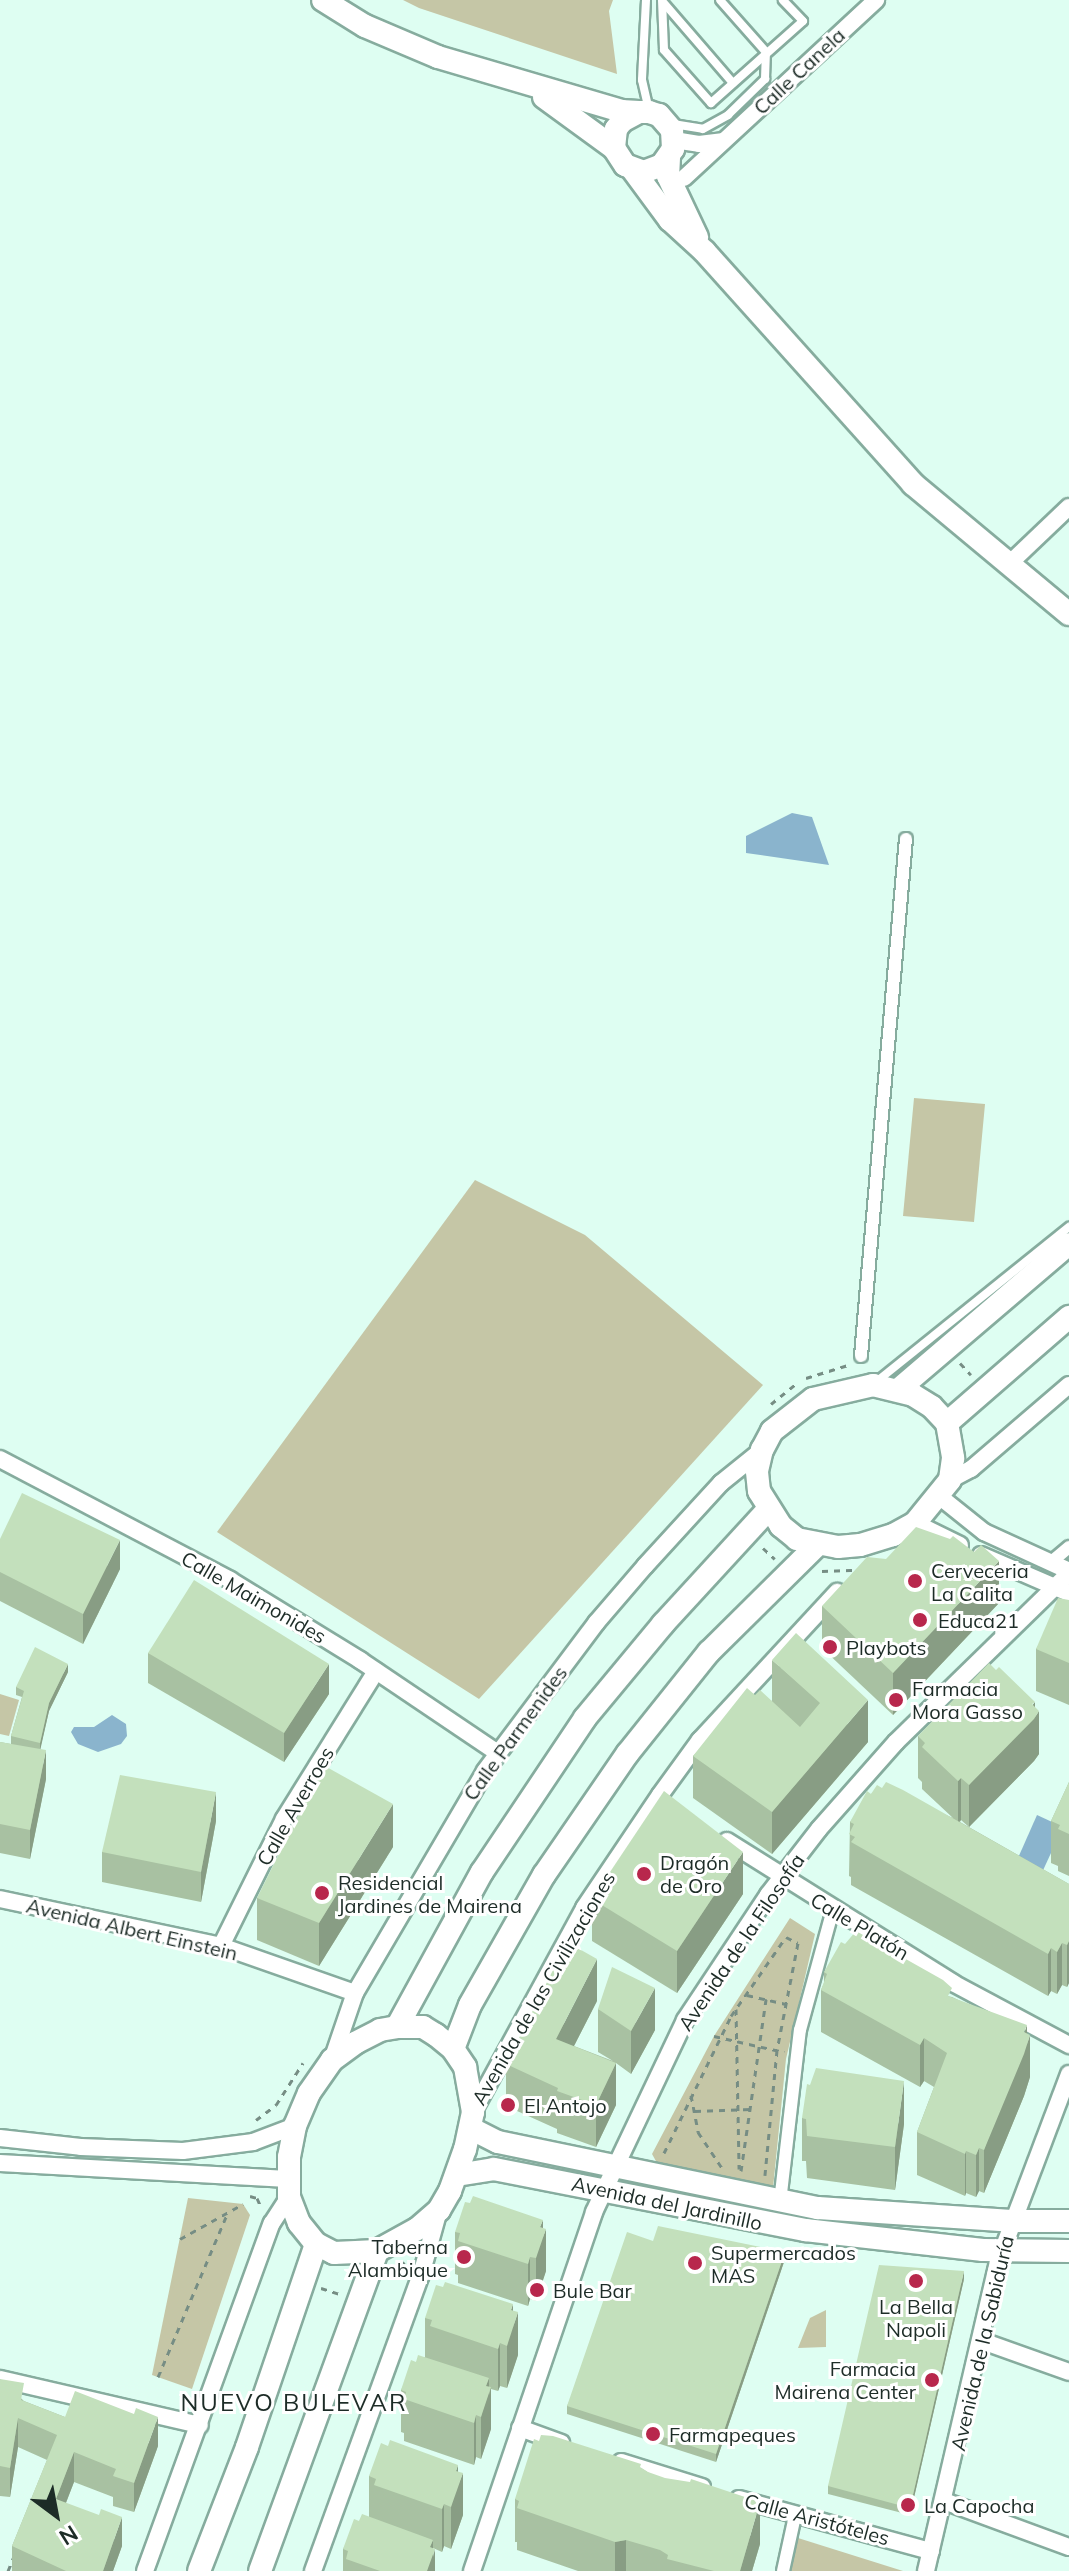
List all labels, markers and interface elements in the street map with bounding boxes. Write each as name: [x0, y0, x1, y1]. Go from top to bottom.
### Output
street label: Calle Canela: [749, 23, 849, 119]
street label: Calle Maimonides: [177, 1546, 331, 1648]
place label: Cerveceria La Calita: [931, 1558, 1029, 1605]
marker: Cerveceria La Calita: [906, 1572, 924, 1590]
place label: Educa21: [938, 1608, 1019, 1632]
marker: Educa21: [909, 1609, 931, 1631]
place label: Playbots: [846, 1635, 927, 1659]
marker: Playbots: [821, 1638, 839, 1656]
street label: Calle Parmenides: [458, 1661, 572, 1805]
place label: Farmacia Mora Gasso: [912, 1676, 1023, 1723]
marker: Farmacia Mora Gasso: [887, 1691, 905, 1709]
street label: Calle Averroes: [251, 1742, 339, 1870]
street label: Avenida de la Filosofía: [673, 1849, 809, 2035]
place label: Dragón de Oro: [660, 1850, 729, 1897]
marker: Dragón de Oro: [635, 1865, 653, 1883]
street label: Avenida de las Civilizaciones: [466, 1867, 620, 2109]
place label: Residencial Jardines de Mairena: [338, 1870, 522, 1917]
marker: Residencial Jardines de Mairena: [313, 1884, 331, 1902]
street label: Calle Platón: [806, 1887, 914, 1965]
street label: Avenida Albert Einstein: [24, 1893, 240, 1965]
place label: El Antojo: [524, 2093, 607, 2117]
marker: El Antojo: [499, 2096, 517, 2114]
street label: Avenida del Jardinillo: [570, 2171, 764, 2235]
street label: Avenida de la Sabiduría: [946, 2233, 1018, 2453]
place label: Taberna Alambique: [348, 2234, 448, 2281]
place label: Supermercados MAS: [711, 2240, 856, 2287]
marker: Taberna Alambique: [455, 2248, 473, 2266]
marker: Supermercados MAS: [686, 2254, 704, 2272]
marker: La Bella Napoli: [907, 2272, 925, 2290]
place label: Bule Bar: [553, 2278, 632, 2302]
marker: Bule Bar: [528, 2281, 546, 2299]
place label: La Bella Napoli: [879, 2294, 953, 2341]
place label: Farmacia Mairena Center: [775, 2356, 916, 2403]
marker: Farmacia Mairena Center: [923, 2371, 941, 2389]
district label: NUEVO BULEVAR: [180, 2389, 408, 2417]
place label: Farmapeques: [669, 2422, 796, 2446]
marker: Farmapeques: [644, 2425, 662, 2443]
north arrow: [16, 2475, 96, 2555]
street label: Calle Aristóteles: [742, 2488, 892, 2550]
place label: La Capocha: [924, 2493, 1035, 2517]
marker: La Capocha: [899, 2496, 917, 2514]
text: N: [54, 2519, 83, 2552]

